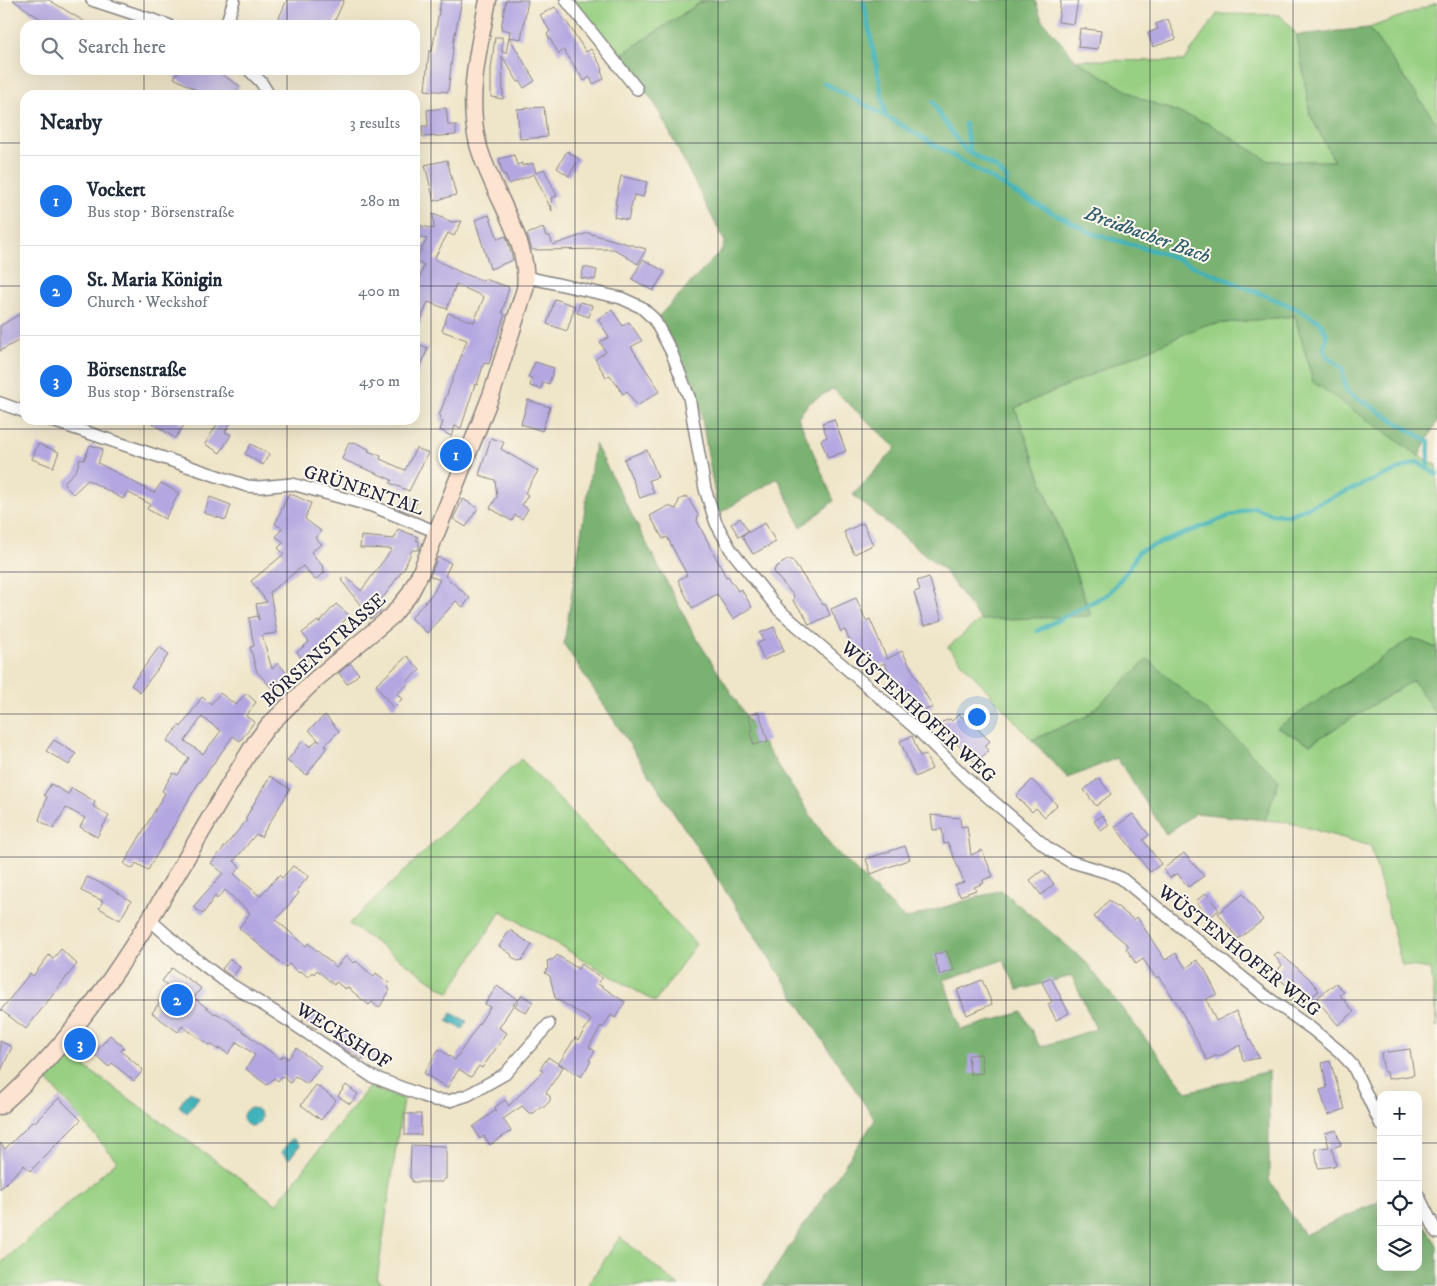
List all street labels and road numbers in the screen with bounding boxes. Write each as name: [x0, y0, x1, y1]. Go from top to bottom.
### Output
street label: GRÜNENTAL: [301, 459, 427, 521]
street label: BÖRSENSTRASSE: [256, 588, 391, 712]
street label: WÜSTENHOFER WEG: [835, 635, 1001, 788]
street label: WÜSTENHOFER WEG: [1152, 879, 1326, 1022]
street label: WECKSHOF: [291, 998, 395, 1075]

